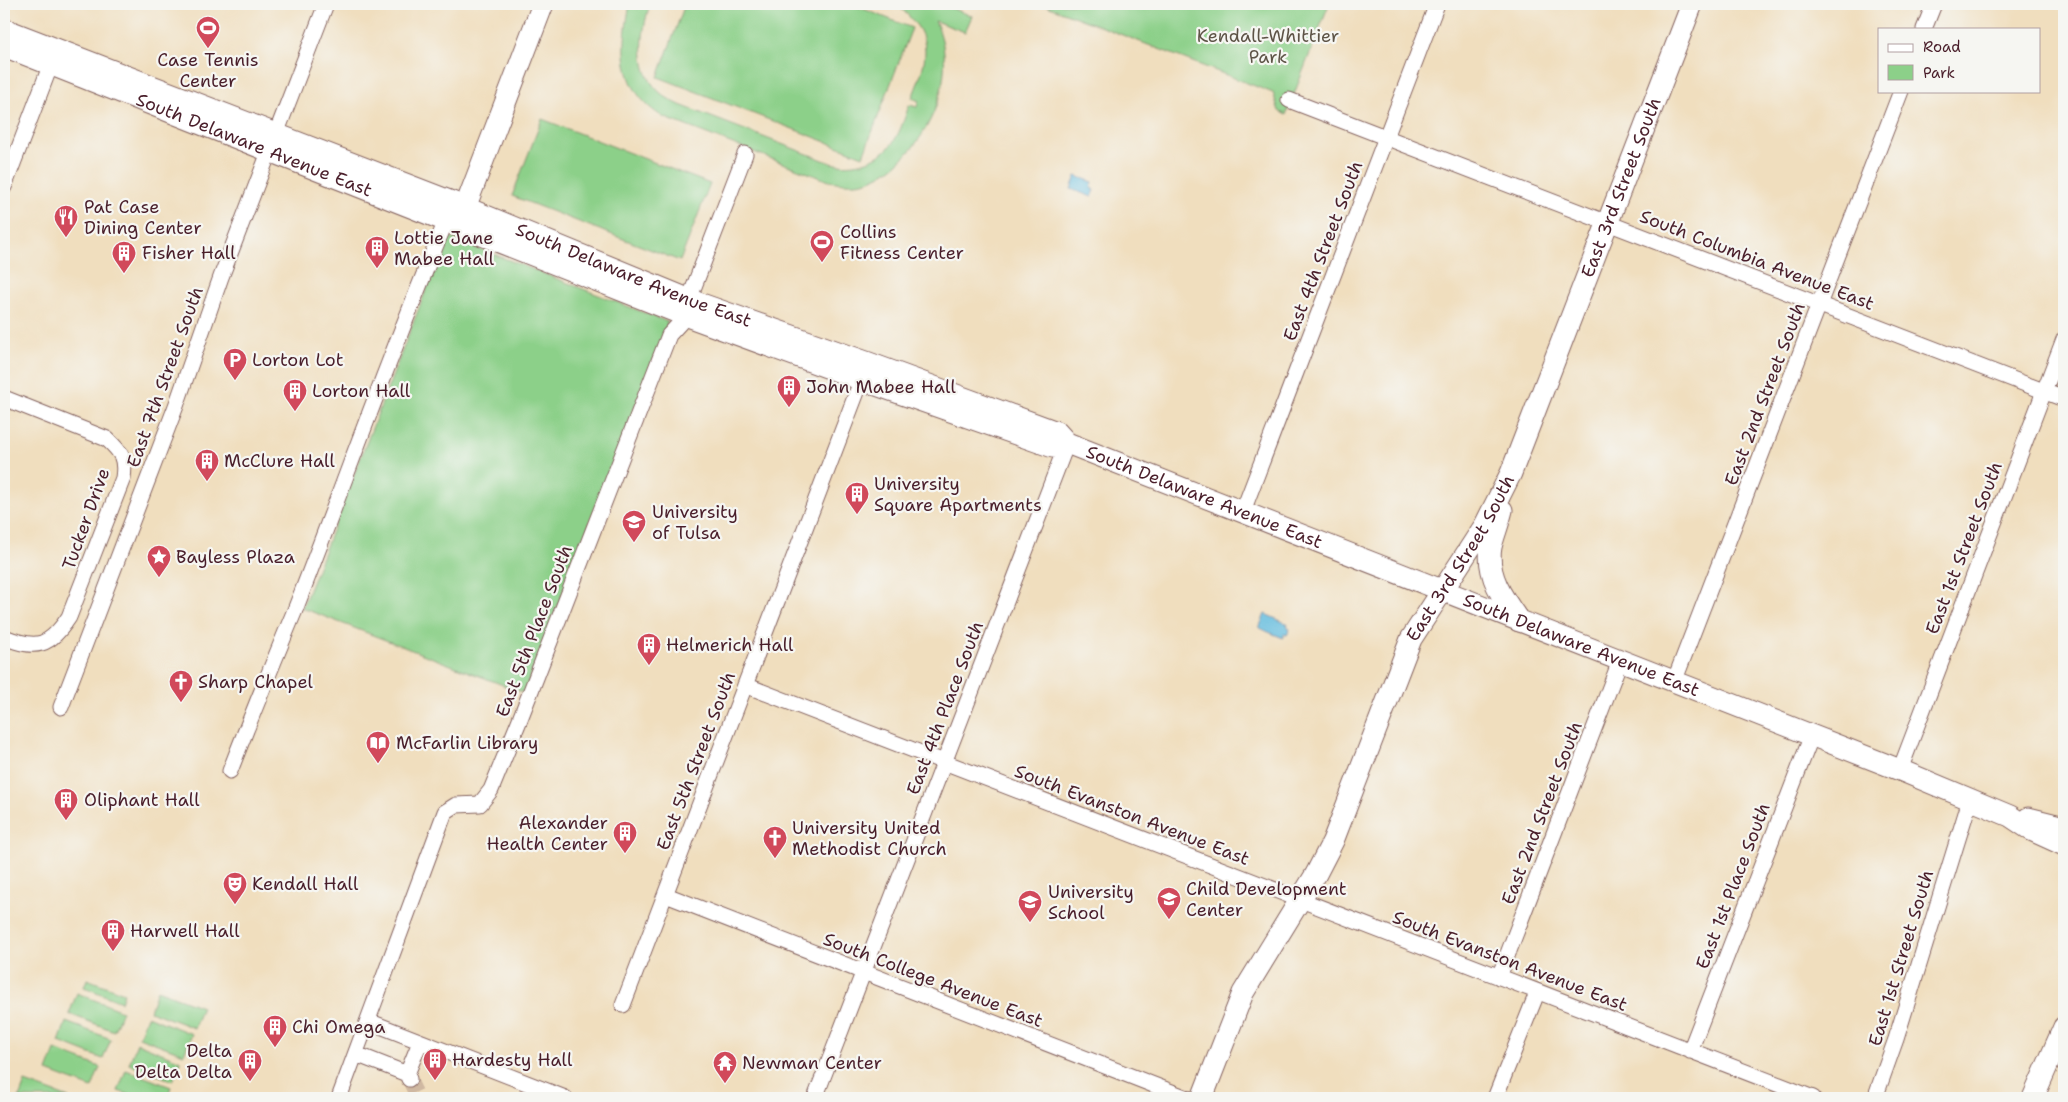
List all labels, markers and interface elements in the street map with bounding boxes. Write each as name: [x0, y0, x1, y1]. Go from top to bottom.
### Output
sports icon: Case Tennis Center: [195, 15, 221, 49]
park label: Kendall-Whittier Park: [1197, 24, 1339, 69]
legend: [1878, 28, 2040, 92]
text: Road: [1923, 37, 1961, 57]
place label: Case Tennis Center: [157, 48, 259, 93]
text: Park: [1923, 63, 1955, 83]
street label: South Delaware Avenue East: [133, 87, 376, 203]
street label: East 3rd Street South: [1576, 94, 1667, 281]
street label: East 4th Street South: [1278, 158, 1368, 344]
place label: Pat Case Dining Center: [84, 195, 202, 240]
restaurant icon: Pat Case Dining Center: [53, 204, 79, 238]
street label: South Columbia Avenue East: [1636, 204, 1878, 316]
street label: South Delaware Avenue East: [512, 217, 755, 333]
place label: Collins Fitness Center: [840, 220, 964, 265]
place label: Lottie Jane Mabee Hall: [394, 226, 495, 271]
sports icon: Collins Fitness Center: [809, 229, 835, 263]
building icon: Lottie Jane Mabee Hall: [364, 235, 390, 269]
building icon: Fisher Hall: [111, 240, 137, 274]
place label: Fisher Hall: [142, 241, 236, 265]
street label: East 7th Street South: [121, 283, 209, 471]
street label: East 2nd Street South: [1719, 299, 1811, 489]
parking icon: Lorton Lot: [222, 347, 248, 381]
place label: Lorton Lot: [252, 348, 344, 372]
building icon: John Mabee Hall: [776, 374, 802, 408]
place label: John Mabee Hall: [806, 375, 956, 399]
building icon: Lorton Hall: [282, 378, 308, 412]
place label: Lorton Hall: [312, 379, 411, 403]
street label: South Delaware Avenue East: [1083, 440, 1326, 554]
building icon: McClure Hall: [194, 448, 220, 482]
place label: McClure Hall: [224, 449, 335, 473]
street label: East 1st Street South: [1920, 458, 2008, 638]
street label: Tucker Drive: [57, 465, 115, 573]
street label: East 3rd Street South: [1401, 471, 1520, 646]
place label: University Square Apartments: [874, 472, 1042, 517]
building icon: University Square Apartments: [844, 481, 870, 515]
place label: University of Tulsa: [652, 500, 738, 545]
school or university icon: University of Tulsa: [621, 509, 647, 543]
street label: East 5th Place South: [490, 542, 578, 720]
place icon: Bayless Plaza: [146, 544, 172, 578]
place label: Bayless Plaza: [176, 545, 295, 569]
street label: South Delaware Avenue East: [1460, 588, 1703, 702]
street label: East 4th Place South: [901, 618, 989, 798]
building icon: Helmerich Hall: [636, 632, 662, 666]
place label: Helmerich Hall: [666, 633, 794, 657]
street label: East 5th Street South: [651, 668, 741, 854]
church icon: Sharp Chapel: [168, 669, 194, 703]
place label: Sharp Chapel: [198, 670, 313, 694]
street label: East 2nd Street South: [1496, 718, 1588, 908]
library icon: McFarlin Library: [365, 730, 391, 764]
place label: McFarlin Library: [396, 731, 538, 755]
street label: South Evanston Avenue East: [1011, 759, 1253, 871]
building icon: Oliphant Hall: [53, 787, 79, 821]
place label: Oliphant Hall: [84, 788, 200, 812]
street label: East 1st Place South: [1690, 800, 1776, 972]
place label: Alexander Health Center: [486, 811, 608, 856]
place label: University United Methodist Church: [792, 816, 947, 861]
building icon: Alexander Health Center: [612, 820, 638, 854]
church icon: University United Methodist Church: [762, 825, 788, 859]
street label: East 1st Street South: [1863, 867, 1939, 1049]
theatre icon: Kendall Hall: [222, 871, 248, 905]
place label: Kendall Hall: [252, 872, 359, 896]
place label: Child Development Center: [1186, 877, 1347, 922]
place label: University School: [1048, 880, 1134, 925]
school or university icon: Child Development Center: [1156, 886, 1182, 920]
school or university icon: University School: [1017, 889, 1043, 923]
street label: South Evanston Avenue East: [1389, 905, 1631, 1017]
building icon: Harwell Hall: [100, 918, 126, 952]
place label: Harwell Hall: [130, 919, 240, 943]
street label: South College Avenue East: [820, 927, 1046, 1033]
building icon: Chi Omega: [262, 1014, 288, 1048]
place label: Chi Omega: [292, 1015, 386, 1039]
place label: Delta Delta Delta: [135, 1039, 232, 1084]
building icon: Hardesty Hall: [422, 1047, 448, 1081]
building icon: Delta Delta Delta: [237, 1048, 263, 1082]
place label: Hardesty Hall: [452, 1048, 573, 1072]
temple icon: Newman Center: [712, 1050, 738, 1084]
place label: Newman Center: [742, 1051, 882, 1075]

